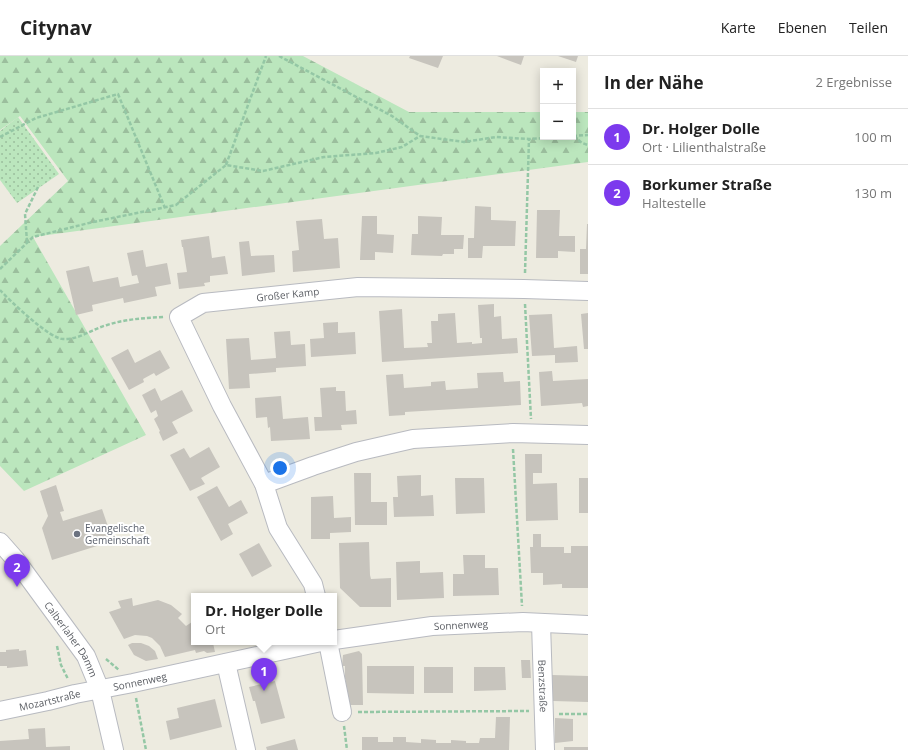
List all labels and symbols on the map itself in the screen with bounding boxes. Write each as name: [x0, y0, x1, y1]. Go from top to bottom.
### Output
street label: Großer Kamp: [256, 284, 320, 304]
your location: [270, 458, 290, 478]
place label: Evangelische Gemeinschaft: [85, 521, 150, 547]
marker: Evangelische Gemeinschaft: [72, 529, 82, 539]
pin: 2: [4, 554, 30, 587]
street label: Calberlaher Damm: [41, 599, 101, 679]
street label: Sonnenweg: [434, 617, 489, 633]
pin: 1: [251, 658, 277, 691]
street label: Benzstraße: [535, 659, 551, 713]
street label: Sonnenweg: [112, 669, 168, 694]
street label: Mozartstraße: [18, 686, 82, 714]

